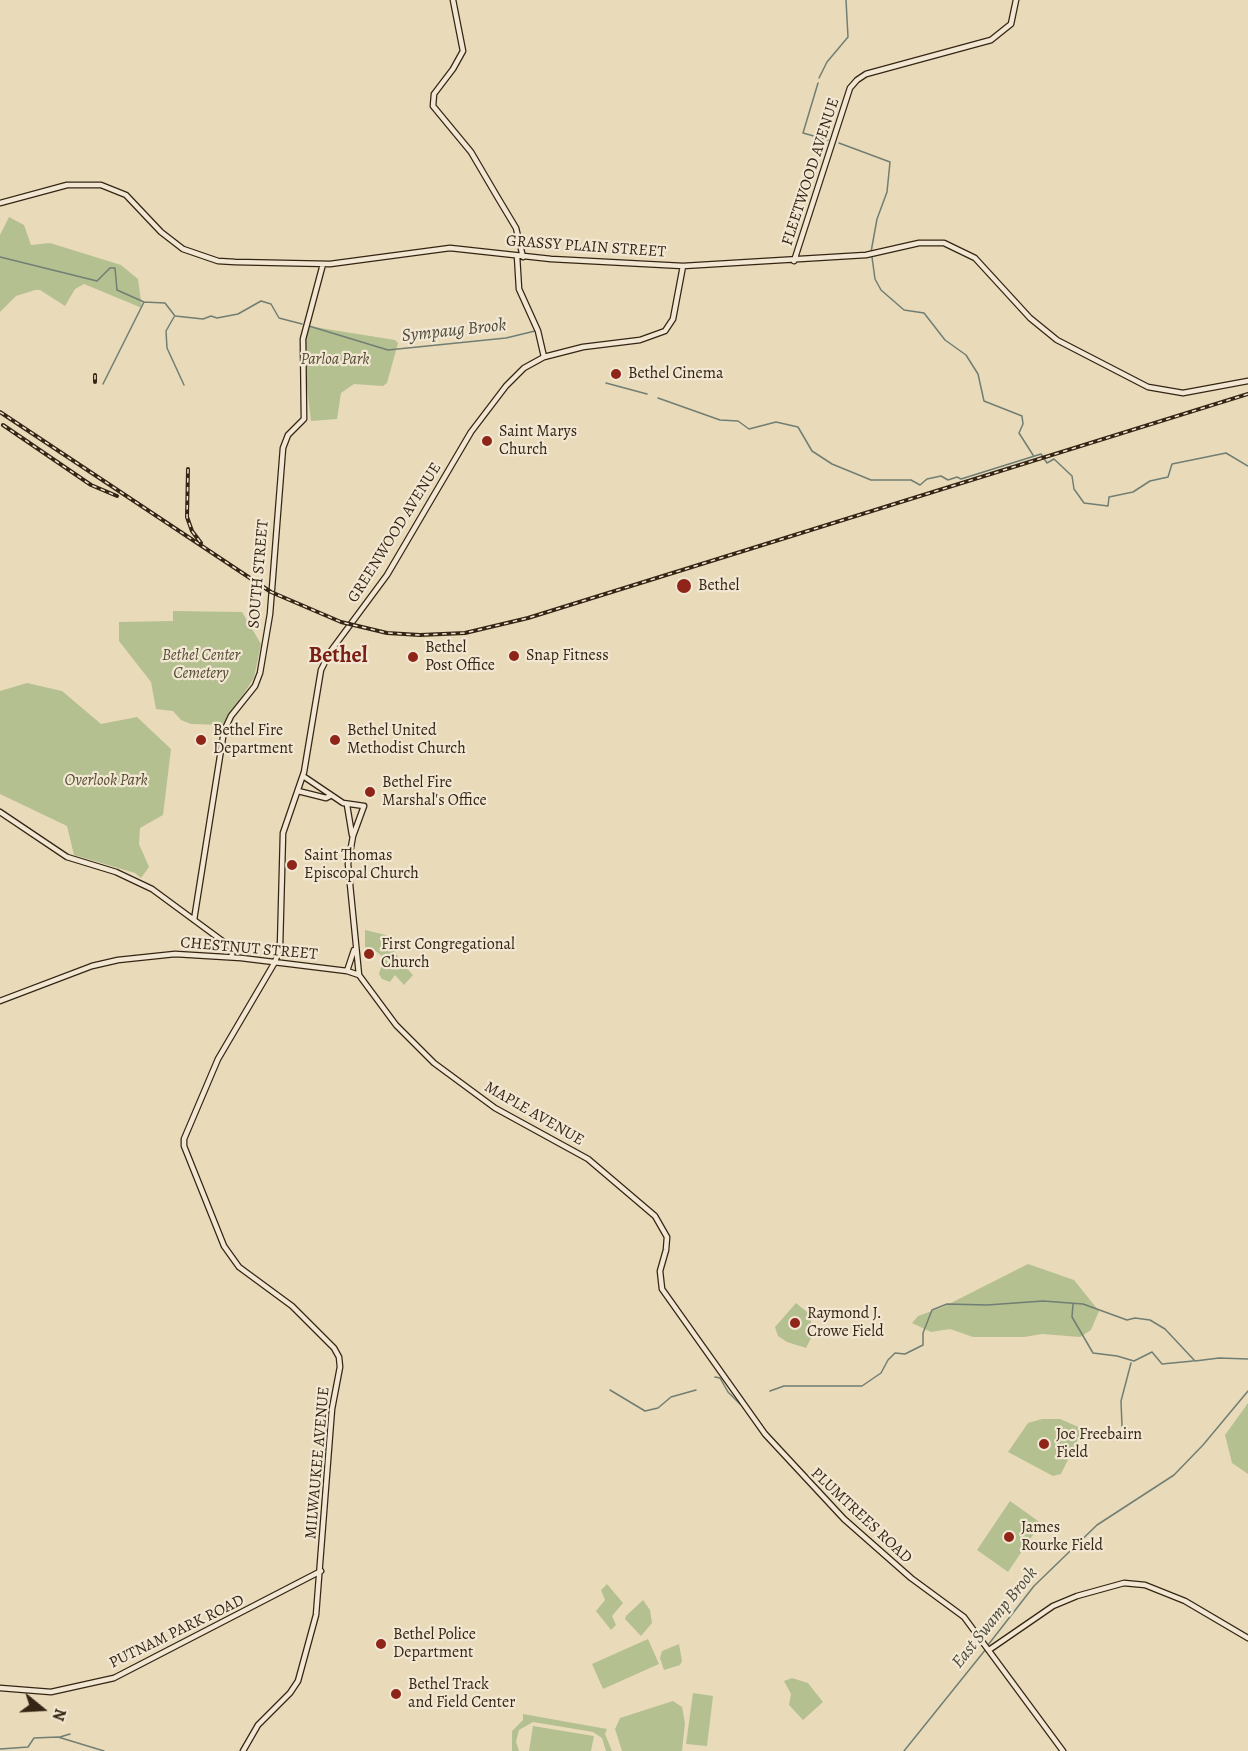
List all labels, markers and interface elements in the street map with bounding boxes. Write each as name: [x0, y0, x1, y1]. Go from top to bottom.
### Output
street label: FLEETWOOD AVENUE: [778, 96, 844, 248]
street label: GRASSY PLAIN STREET: [505, 232, 667, 262]
water label: Sympaug Brook: [401, 315, 507, 347]
park label: Parloa Park: [301, 350, 369, 370]
place label: Bethel Cinema: [628, 364, 724, 384]
marker: Bethel Cinema: [609, 367, 623, 381]
place label: Saint Marys Church: [499, 422, 577, 460]
marker: Saint Marys Church: [480, 434, 494, 448]
street label: GREENWOOD AVENUE: [344, 459, 446, 607]
street label: SOUTH STREET: [245, 519, 273, 629]
place label: Bethel: [698, 576, 739, 596]
marker: Bethel: [675, 577, 693, 595]
place label: Bethel Post Office: [425, 638, 495, 676]
district label: Bethel: [309, 644, 367, 670]
park label: Bethel Center Cemetery: [162, 646, 240, 684]
place label: Snap Fitness: [526, 646, 609, 666]
marker: Snap Fitness: [507, 649, 521, 663]
marker: Bethel Post Office: [406, 650, 420, 664]
place label: Bethel Fire Department: [213, 721, 293, 759]
place label: Bethel United Methodist Church: [347, 721, 466, 759]
marker: Bethel Fire Department: [194, 733, 208, 747]
marker: Bethel United Methodist Church: [328, 733, 342, 747]
park label: Overlook Park: [64, 771, 148, 791]
place label: Bethel Fire Marshal's Office: [382, 773, 487, 811]
marker: Bethel Fire Marshal's Office: [363, 785, 377, 799]
place label: Saint Thomas Episcopal Church: [304, 846, 419, 884]
marker: Saint Thomas Episcopal Church: [285, 858, 299, 872]
street label: CHESTNUT STREET: [180, 933, 318, 965]
place label: First Congregational Church: [381, 935, 515, 973]
marker: First Congregational Church: [362, 947, 376, 961]
street label: MAPLE AVENUE: [481, 1078, 587, 1150]
place label: Raymond J. Crowe Field: [807, 1304, 884, 1342]
marker: Raymond J. Crowe Field: [788, 1316, 802, 1330]
street label: MILWAUKEE AVENUE: [302, 1386, 334, 1540]
place label: Joe Freebairn Field: [1056, 1425, 1142, 1463]
marker: Joe Freebairn Field: [1037, 1437, 1051, 1451]
street label: PLUMTREES ROAD: [806, 1464, 916, 1568]
place label: James Rourke Field: [1021, 1518, 1103, 1556]
marker: James Rourke Field: [1002, 1530, 1016, 1544]
water label: East Swamp Brook: [948, 1563, 1042, 1673]
street label: PUTNAM PARK ROAD: [106, 1591, 248, 1673]
place label: Bethel Police Department: [393, 1625, 476, 1663]
marker: Bethel Police Department: [374, 1637, 388, 1651]
place label: Bethel Track and Field Center: [408, 1675, 515, 1713]
north arrow: [12, 1679, 72, 1739]
marker: Bethel Track and Field Center: [389, 1687, 403, 1701]
text: N: [47, 1706, 71, 1724]

